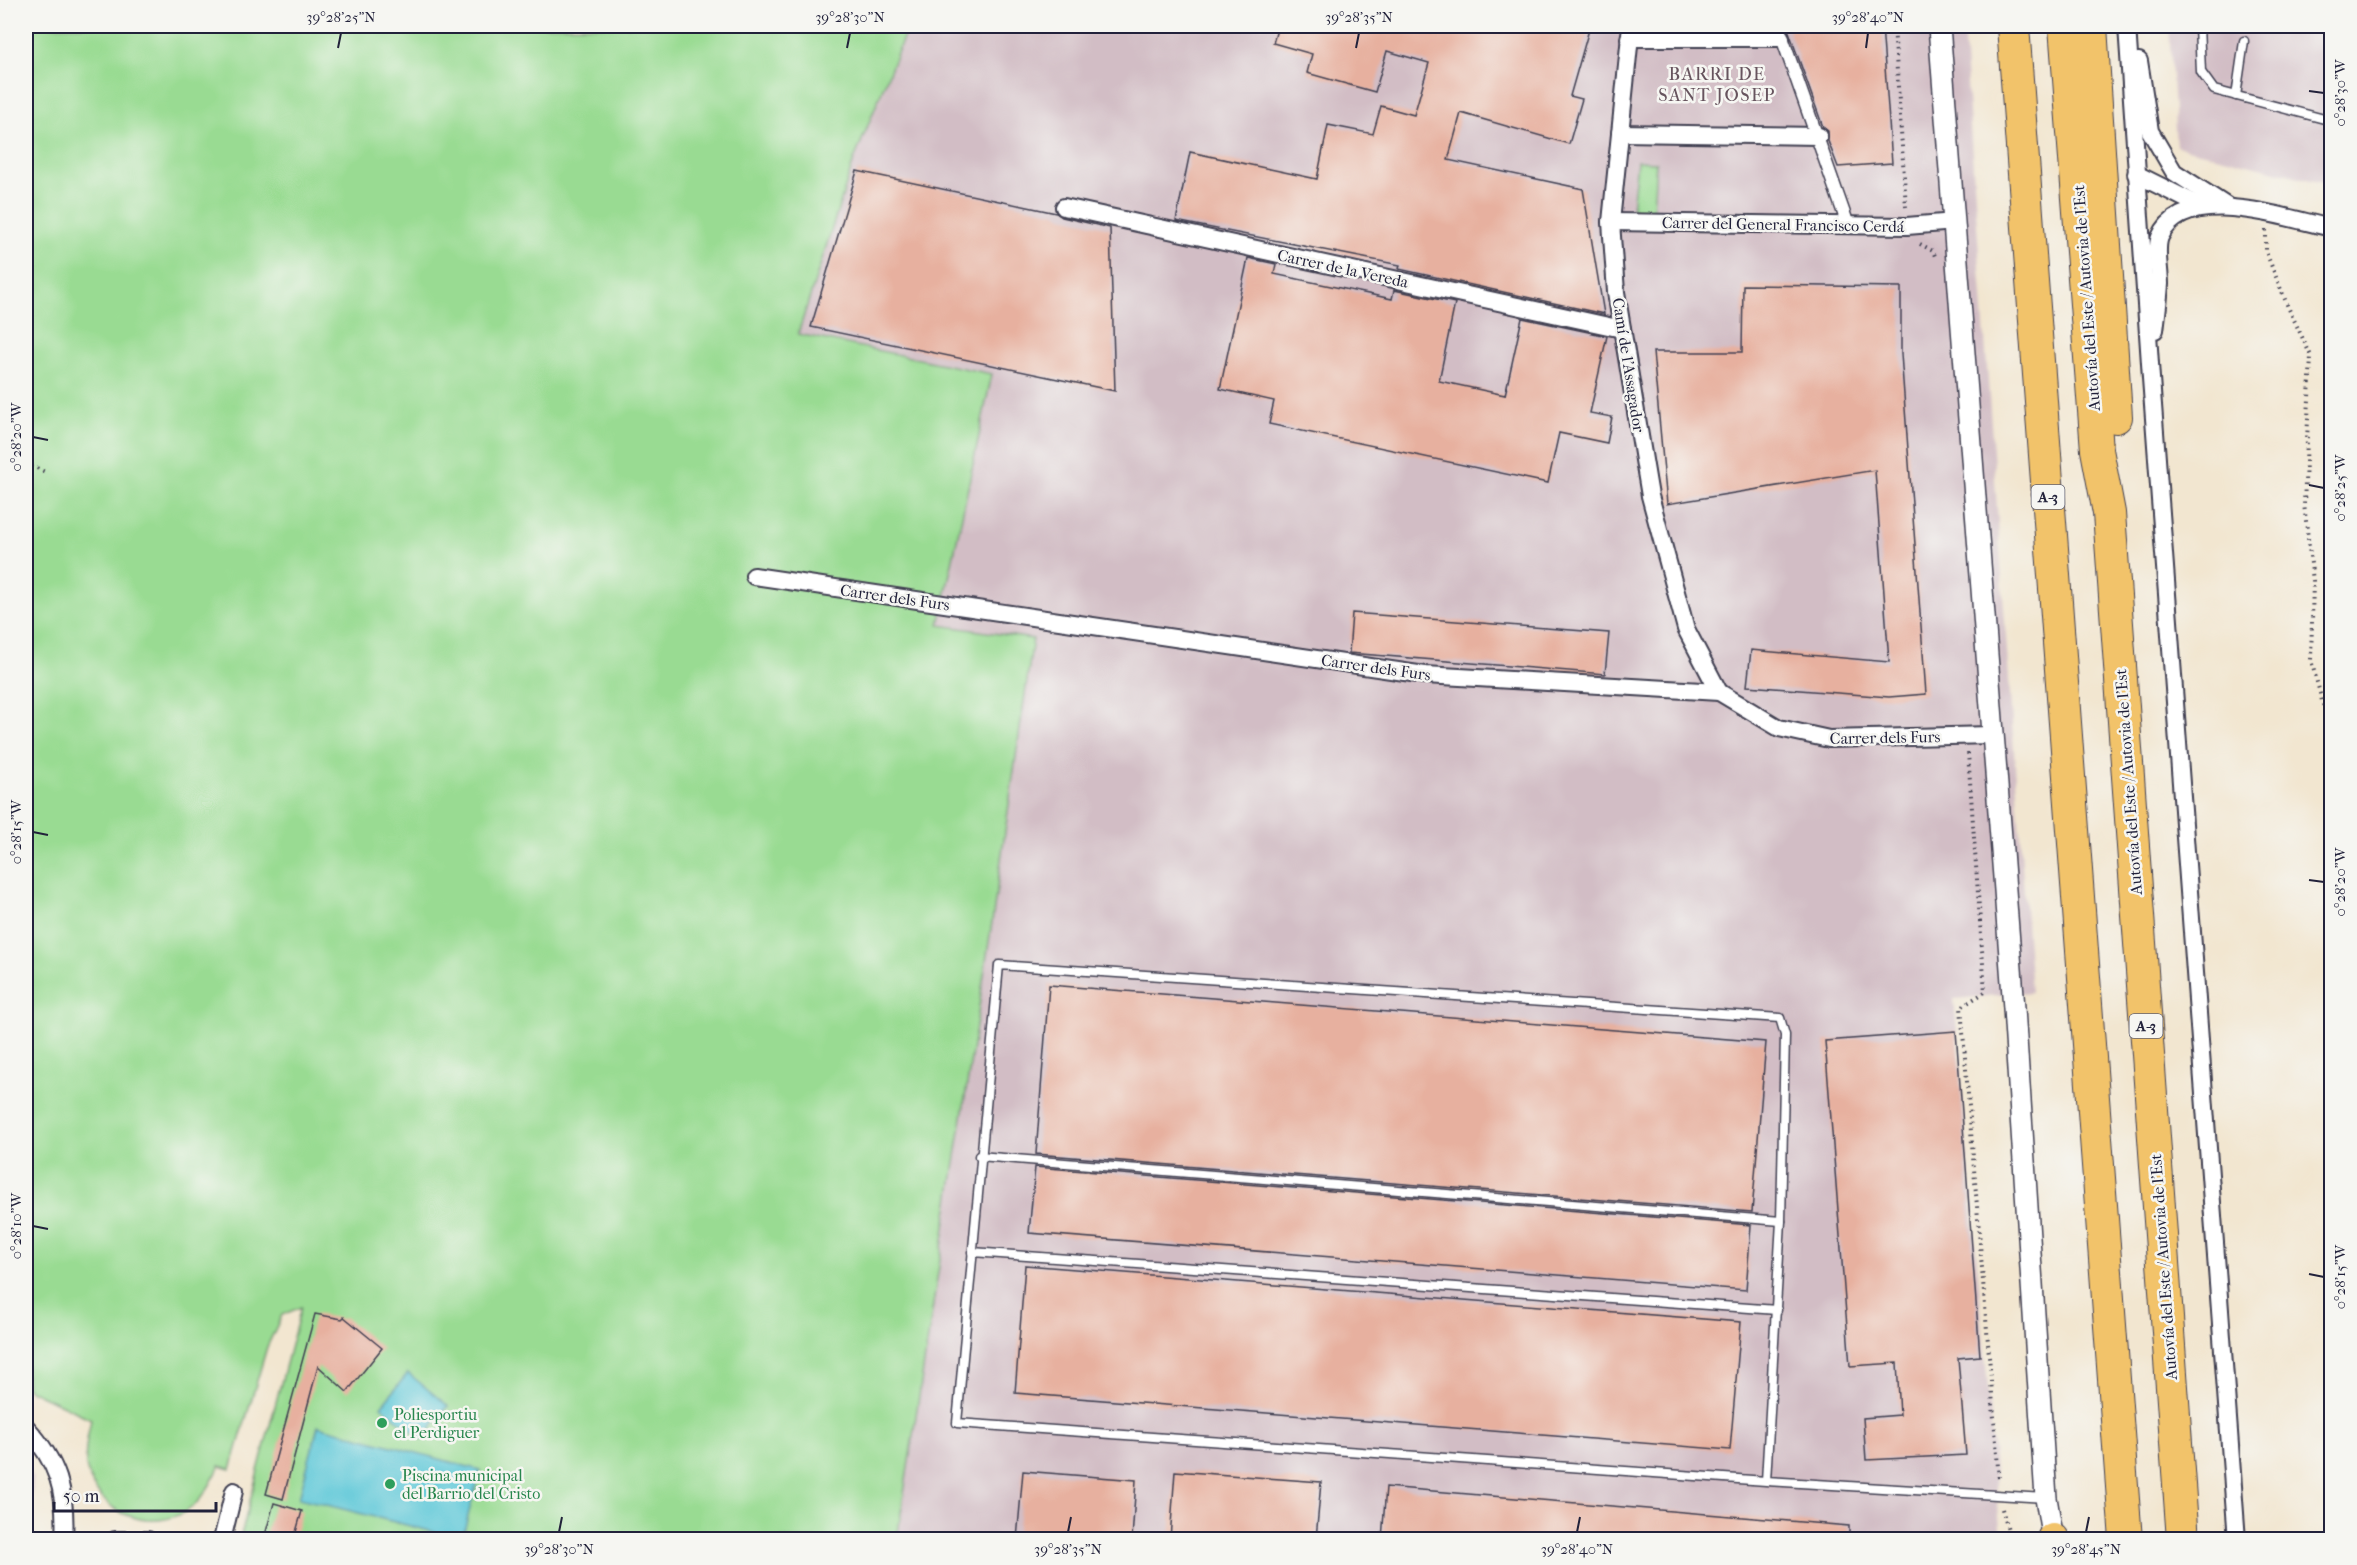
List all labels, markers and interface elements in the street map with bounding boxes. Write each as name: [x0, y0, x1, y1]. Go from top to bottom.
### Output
text: 39°28'25"N: [306, 8, 376, 26]
text: 39°28'30"N: [815, 8, 885, 26]
text: 39°28'35"N: [1325, 8, 1394, 26]
text: 39°28'40"N: [1832, 8, 1905, 26]
text: 0°28'30"W: [2331, 58, 2349, 127]
district label: BARRI DE SANT JOSEP: [1658, 64, 1776, 106]
street label: Autovía del Este / Autovia de l'Est: [2069, 184, 2104, 413]
street label: Carrer del General Francisco Cerdá: [1662, 213, 1905, 236]
street label: Carrer de la Vereda: [1276, 245, 1411, 292]
street label: Camí de l'Assagador: [1608, 296, 1649, 434]
text: 0°28'20"W: [7, 401, 25, 471]
text: 0°28'25"W: [2331, 453, 2349, 521]
road number: A-3: [2032, 485, 2064, 509]
street label: Carrer dels Furs: [839, 580, 951, 615]
street label: Carrer dels Furs: [1320, 650, 1432, 685]
street label: Autovía del Este / Autovia de l'Est: [2111, 668, 2146, 897]
street label: Carrer dels Furs: [1830, 727, 1941, 748]
text: 0°28'15"W: [7, 798, 25, 864]
text: 0°28'20"W: [2331, 846, 2349, 916]
road number: A-3: [2130, 1014, 2162, 1038]
street label: Autovía del Este / Autovia de l'Est: [2146, 1153, 2181, 1382]
text: 0°28'10"W: [7, 1192, 25, 1259]
text: 0°28'15"W: [2331, 1243, 2349, 1309]
place label: Poliesportiu el Perdiguer: [394, 1405, 480, 1442]
marker: Poliesportiu el Perdiguer: [375, 1416, 389, 1430]
place label: Piscina municipal del Barrio del Cristo: [402, 1466, 540, 1503]
scale bar: [54, 1475, 216, 1513]
marker: Piscina municipal del Barrio del Cristo: [383, 1477, 397, 1491]
text: 50 m: [63, 1486, 100, 1507]
text: 39°28'30"N: [524, 1540, 594, 1558]
text: 39°28'35"N: [1034, 1540, 1103, 1558]
text: 39°28'40"N: [1541, 1540, 1614, 1558]
text: 39°28'45"N: [2051, 1540, 2122, 1558]

